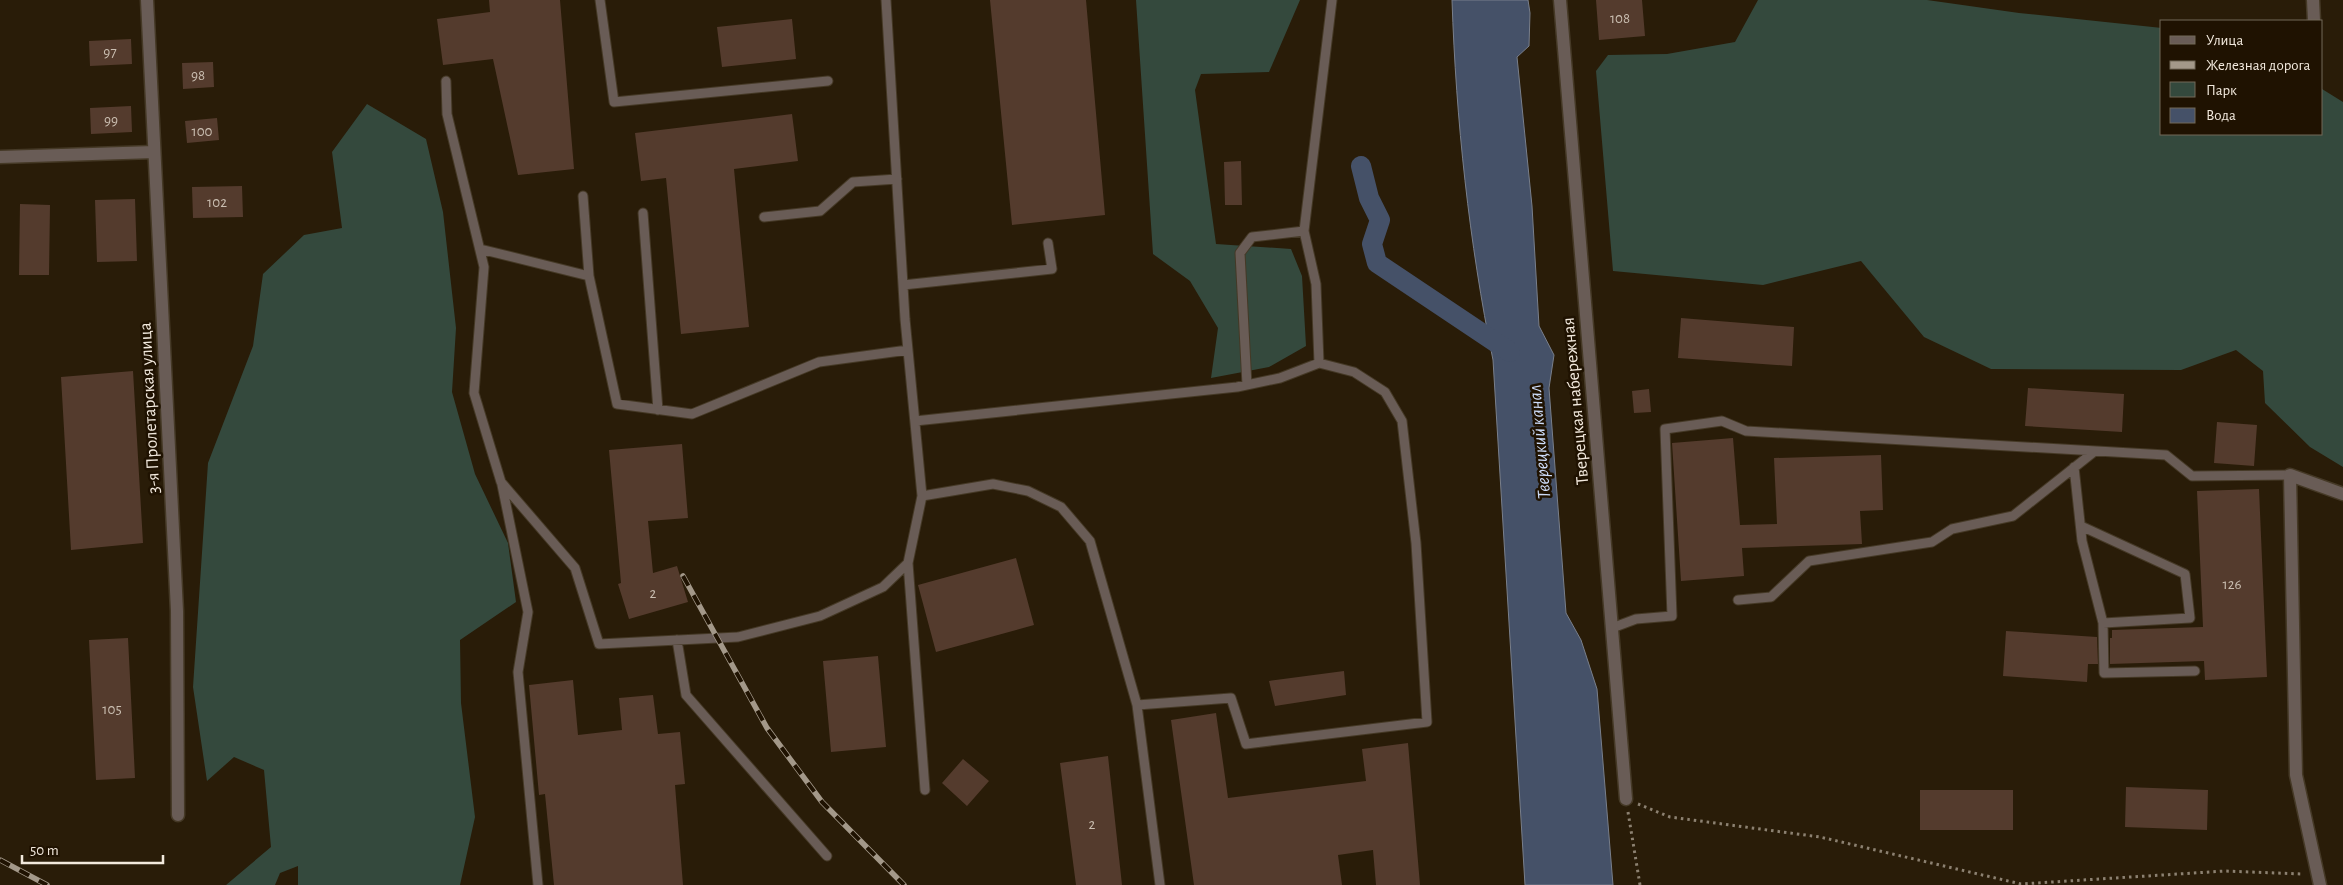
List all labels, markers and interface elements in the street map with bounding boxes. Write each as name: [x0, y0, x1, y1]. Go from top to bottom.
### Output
house number: 108: [1610, 11, 1630, 26]
legend: [2160, 20, 2323, 135]
text: Улица: [2206, 33, 2243, 48]
house number: 97: [103, 45, 117, 60]
text: Железная дорога: [2206, 58, 2311, 73]
house number: 98: [191, 68, 205, 83]
text: Парк: [2206, 83, 2237, 98]
text: Вода: [2206, 108, 2236, 123]
house number: 99: [104, 113, 118, 128]
house number: 100: [191, 124, 213, 139]
house number: 102: [207, 195, 227, 210]
street label: Тверецкая набережная: [1559, 316, 1592, 486]
street label: 3-я Пролетарская улица: [137, 322, 163, 494]
water label: Тверецкий канал: [1526, 384, 1554, 500]
house number: 126: [2222, 577, 2242, 592]
house number: 2: [650, 586, 657, 601]
house number: 105: [102, 702, 122, 717]
house number: 2: [1089, 817, 1096, 832]
scale bar: [22, 832, 164, 864]
text: 50 m: [30, 843, 59, 858]

